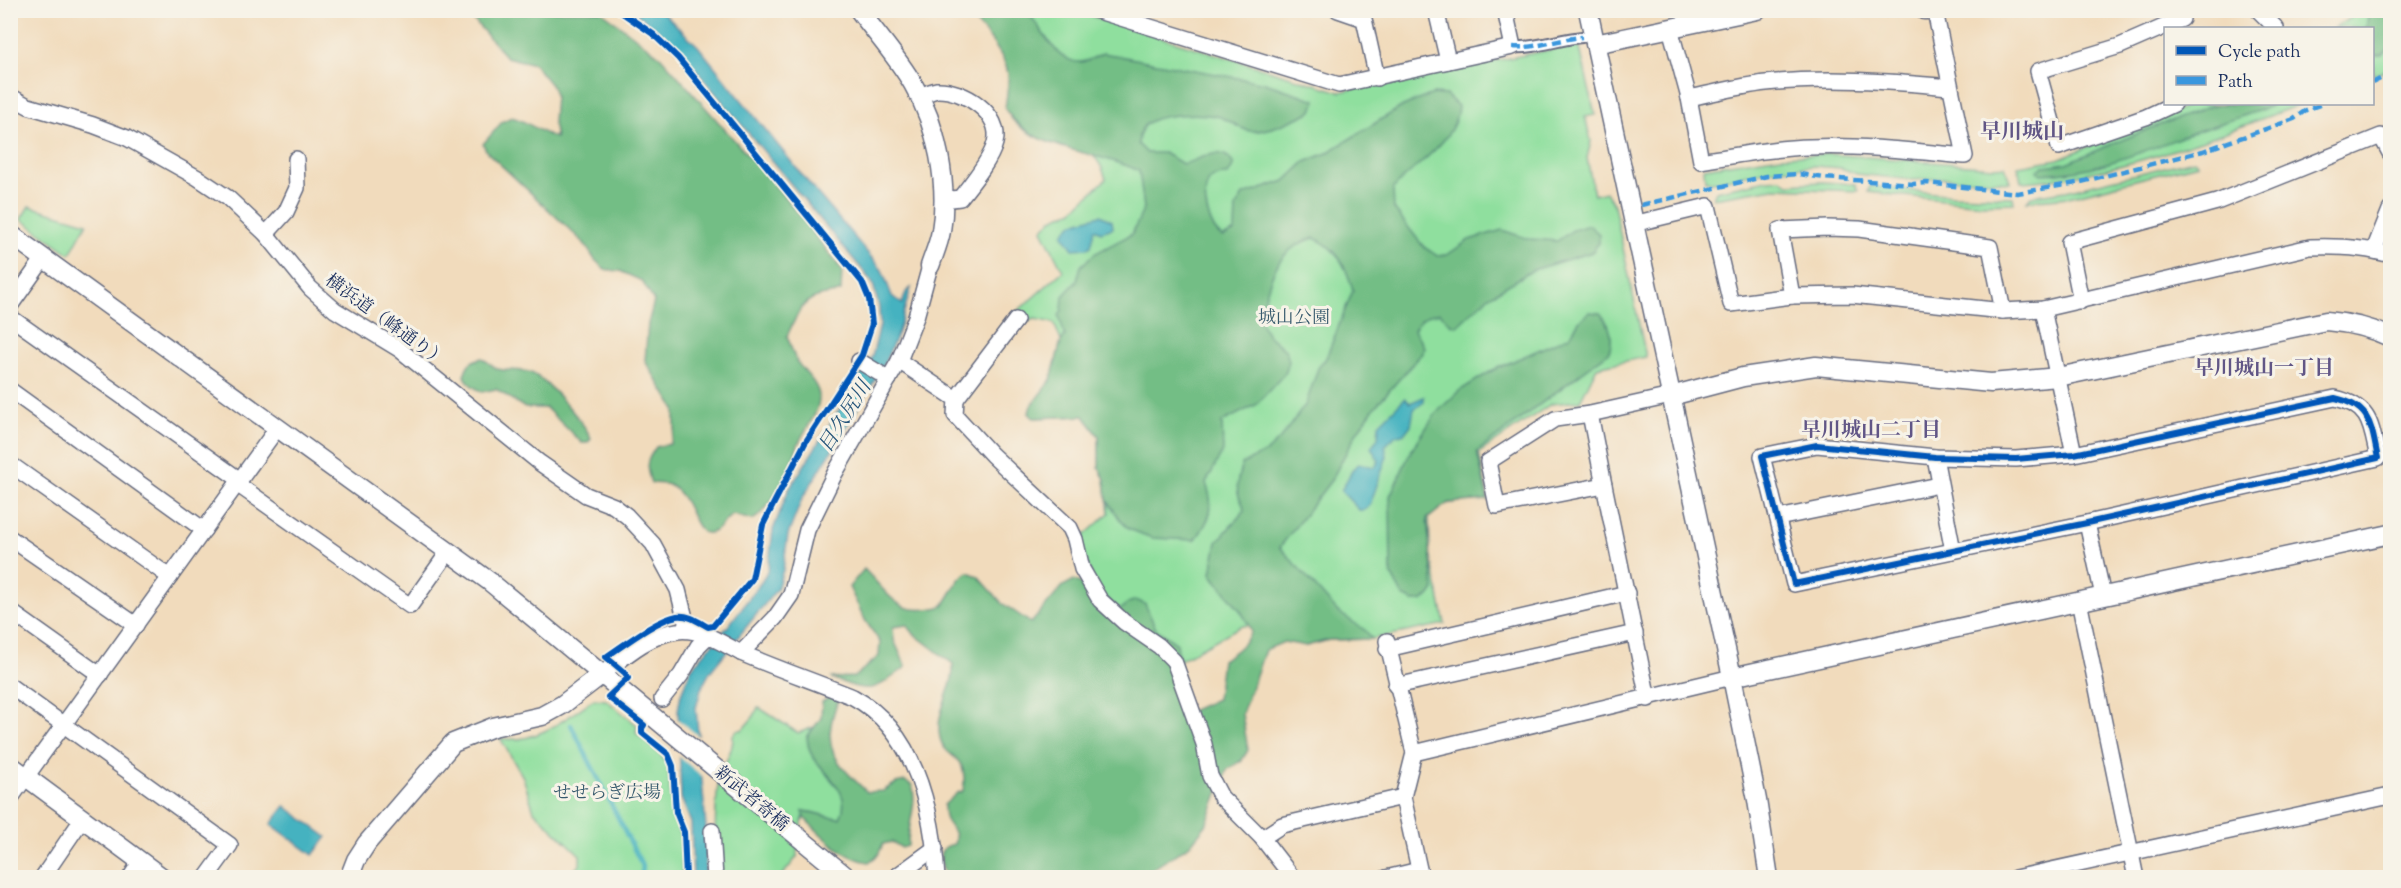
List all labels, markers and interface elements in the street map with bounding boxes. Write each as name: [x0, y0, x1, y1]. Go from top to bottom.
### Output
legend: [2164, 27, 2374, 105]
text: Cycle path: [2218, 40, 2301, 66]
text: Path: [2218, 70, 2253, 96]
district label: 早川城山: [1980, 118, 2064, 148]
street label: 横浜道（峰通り）: [319, 269, 451, 374]
park label: 城山公園: [1258, 306, 1330, 332]
district label: 早川城山一丁目: [2194, 355, 2334, 384]
water label: 目久尻川: [813, 374, 881, 459]
district label: 早川城山二丁目: [1801, 417, 1941, 446]
street label: 新武者寄橋: [708, 761, 794, 838]
park label: せせらぎ広場: [553, 781, 661, 807]

